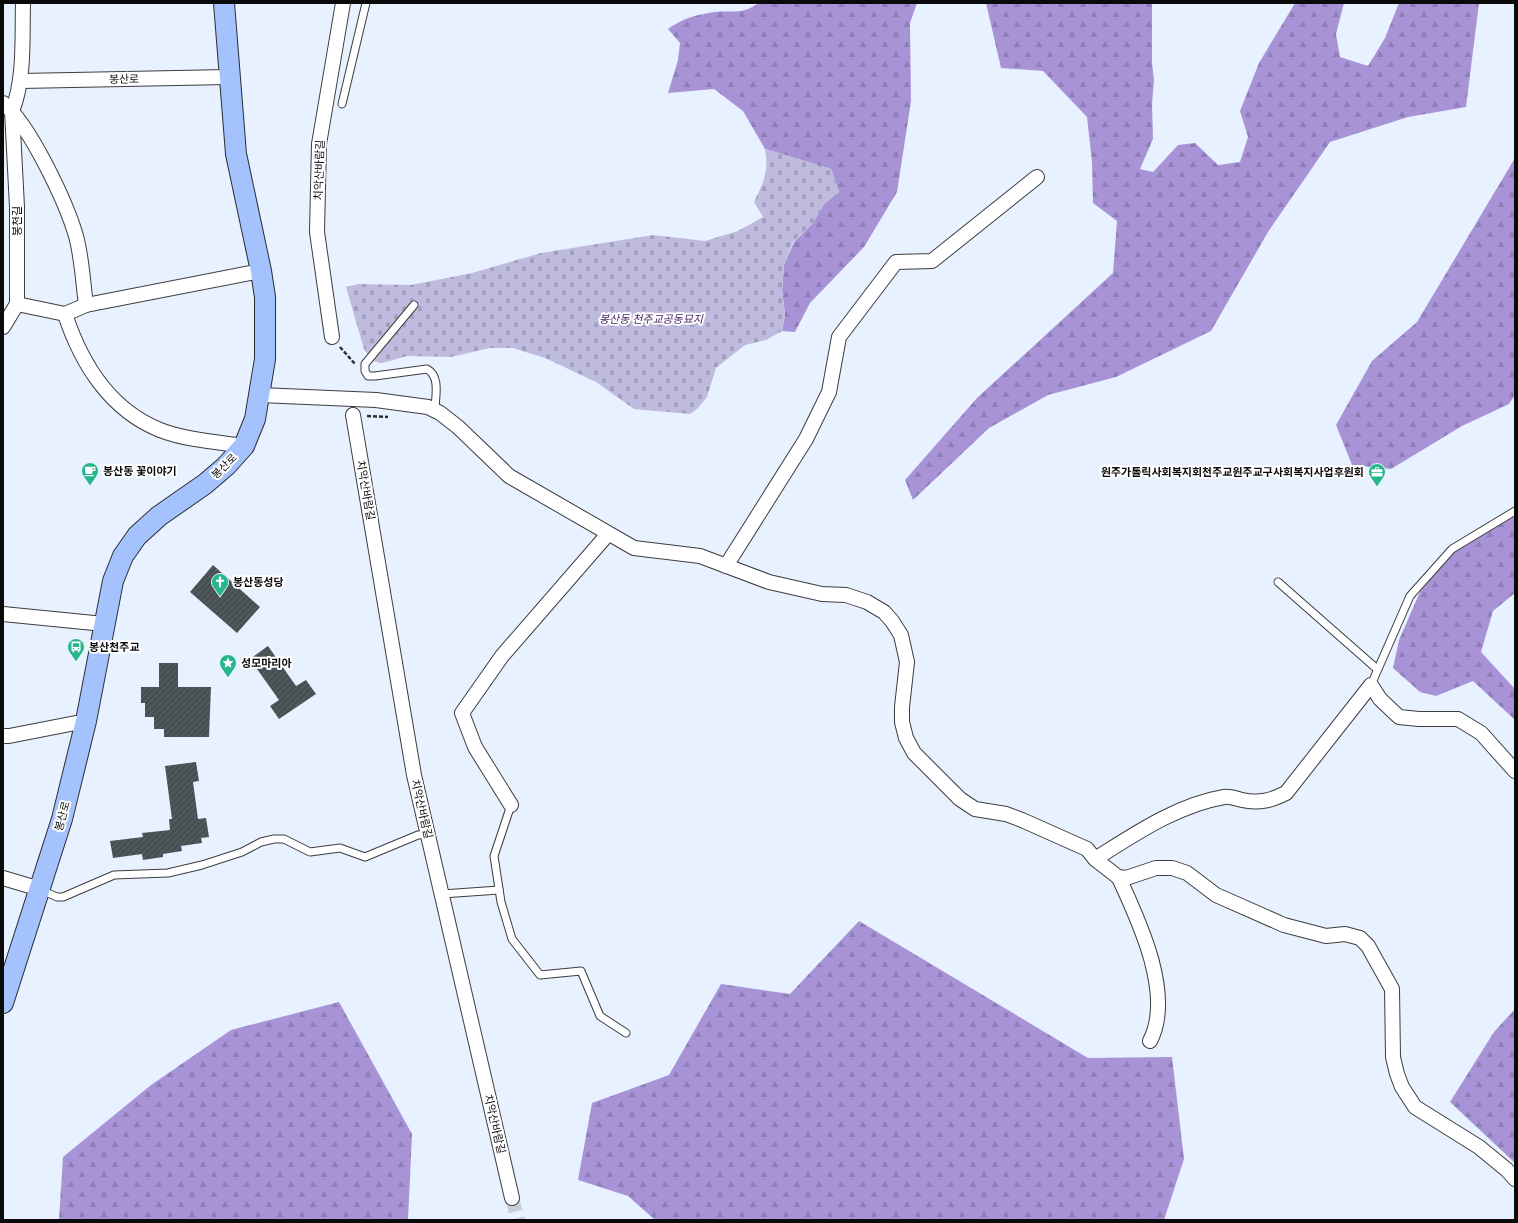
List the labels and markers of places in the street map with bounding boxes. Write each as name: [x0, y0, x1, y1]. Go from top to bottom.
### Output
cafe icon: 봉산동 꽃이야기: [80, 461, 100, 486]
office icon: 원주가톨릭사회복지회천주교원주교구사회복지사업후원회: [1367, 462, 1387, 487]
place label: 봉산동 꽃이야기: [103, 465, 177, 478]
place label: 원주가톨릭사회복지회천주교원주교구사회복지사업후원회: [1101, 466, 1364, 479]
church icon: 봉산동성당: [210, 572, 230, 597]
place label: 봉산동성당: [233, 576, 284, 589]
bus stop icon: 봉산천주교: [66, 637, 86, 662]
place label: 봉산천주교: [89, 641, 140, 654]
place icon: 성모마리아: [218, 653, 238, 678]
place label: 성모마리아: [241, 657, 292, 670]

